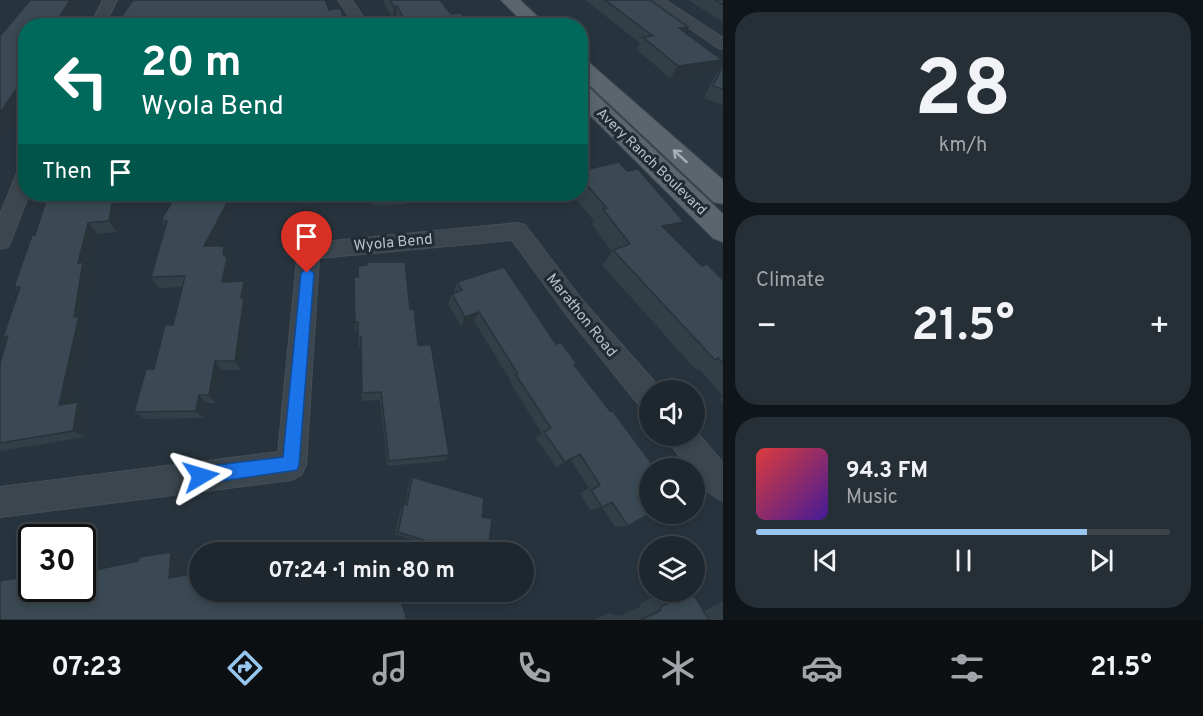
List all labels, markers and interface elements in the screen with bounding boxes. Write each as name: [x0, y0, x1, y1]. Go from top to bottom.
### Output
text: 20 m: [141, 38, 242, 91]
icon: left: [42, 42, 120, 120]
text: 28: [915, 44, 1011, 143]
text: Wyola Bend: [141, 90, 284, 124]
street label: Avery Ranch Boulevard: [592, 105, 709, 219]
text: km/h: [939, 133, 987, 159]
one-way arrow: [673, 149, 688, 163]
icon: arrive: [104, 156, 137, 189]
text: Then: [42, 159, 92, 186]
pin: [281, 211, 332, 273]
icon: arrive: [290, 220, 323, 253]
street label: Wyola Bend: [353, 231, 433, 256]
text: Climate: [756, 268, 825, 294]
street label: Marathon Road: [541, 270, 620, 362]
text: 21.5°: [912, 299, 1014, 356]
text: −: [756, 307, 777, 349]
text: +: [1149, 307, 1170, 349]
map controls: [639, 380, 705, 602]
button: sound: [639, 380, 705, 446]
position arrow: [169, 444, 233, 508]
button: search: [639, 458, 705, 524]
text: 94.3 FM: [846, 458, 928, 485]
text: Music: [846, 485, 898, 511]
speed limit sign: 30: [18, 524, 96, 602]
button: layers: [639, 536, 705, 602]
icon: previous: [809, 544, 842, 577]
icon: pause: [947, 544, 980, 577]
icon: next: [1085, 544, 1118, 577]
text: 07:24 · 1 min · 80 m: [268, 558, 455, 585]
icon: directions: [224, 647, 266, 689]
icon: music: [369, 647, 411, 689]
icon: phone: [513, 647, 555, 689]
icon: climate: [657, 647, 699, 689]
icon: car: [801, 647, 843, 689]
icon: filters: [946, 647, 988, 689]
text: 07:23: [51, 651, 122, 685]
text: 21.5°: [1090, 651, 1152, 685]

